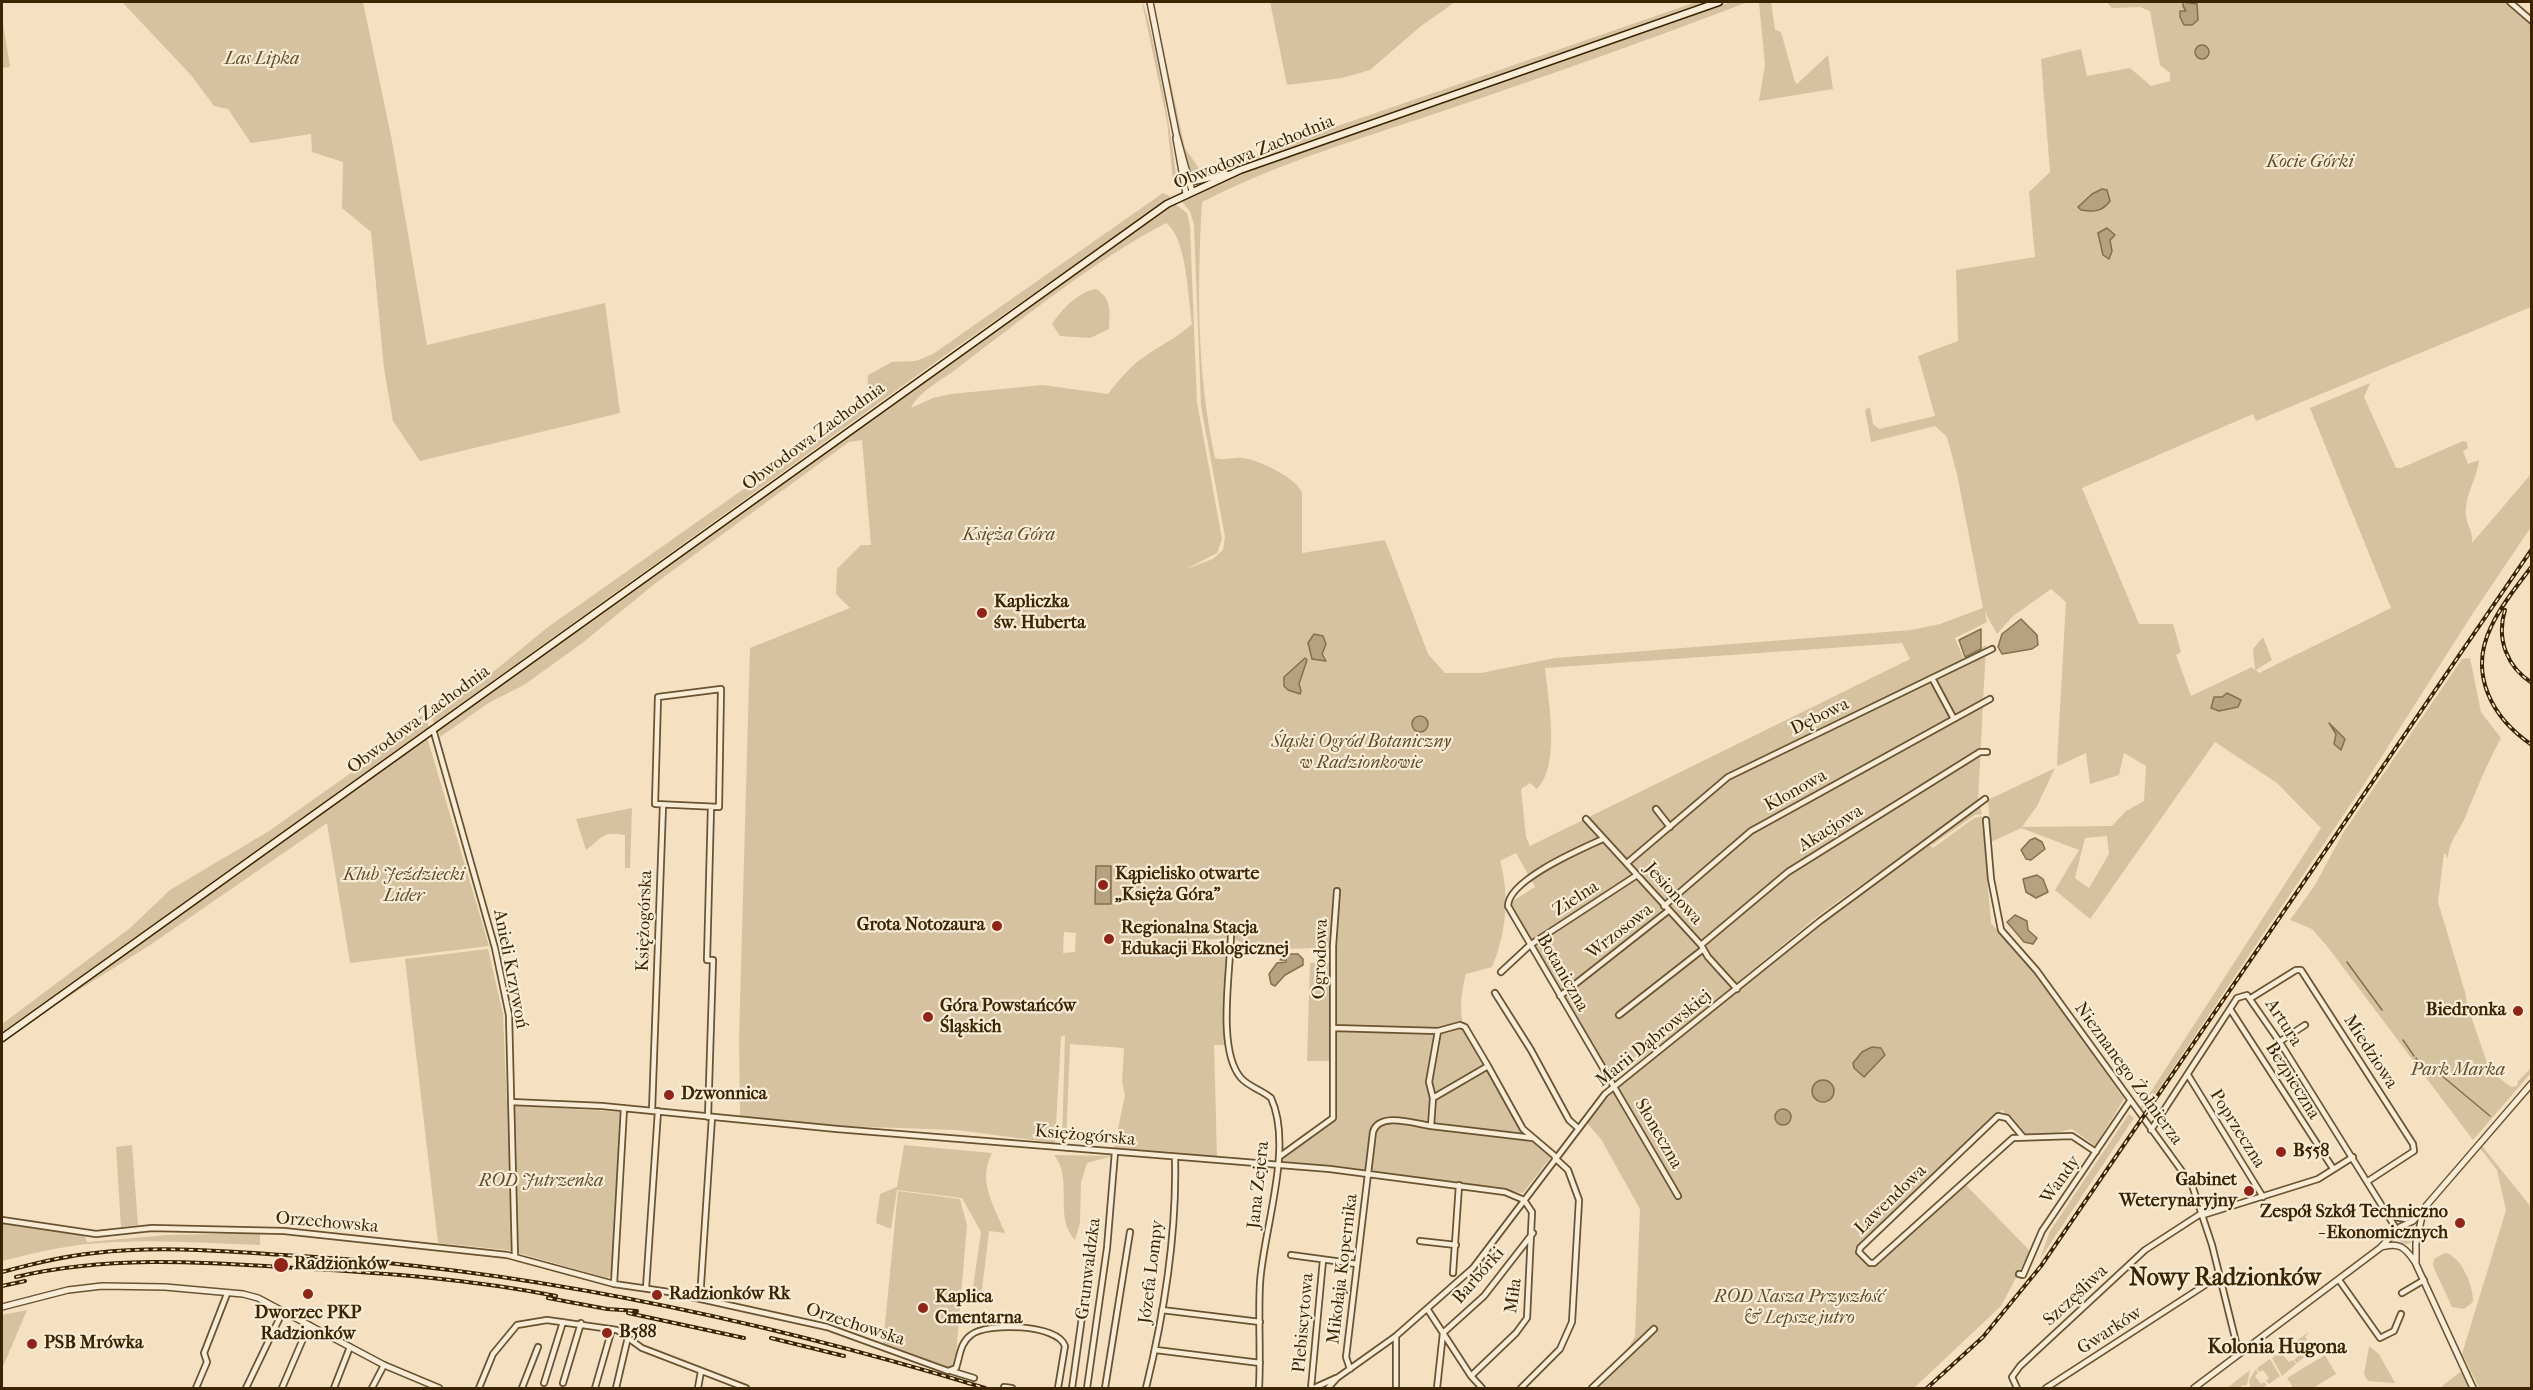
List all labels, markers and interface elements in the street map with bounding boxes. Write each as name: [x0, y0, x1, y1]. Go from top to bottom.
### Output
park label: Las Lipka: [225, 49, 299, 71]
street label: Obwodowa Zachodnia: [1171, 111, 1337, 195]
park label: Kocie Górki: [2266, 152, 2354, 174]
street label: Obwodowa Zachodnia: [739, 378, 889, 496]
park label: Księża Góra: [963, 525, 1055, 547]
place label: Kapliczka św. Huberta: [994, 592, 1086, 634]
marker: Kapliczka św. Huberta: [975, 606, 989, 620]
street label: Obwodowa Zachodnia: [344, 661, 494, 779]
street label: Dębowa: [1787, 694, 1853, 740]
park label: Śląski Ogród Botaniczny w Radzionkowie: [1271, 732, 1451, 774]
street label: Klonowa: [1761, 765, 1831, 817]
street label: Akacjowa: [1795, 801, 1867, 857]
street label: Jesionowa: [1639, 858, 1707, 930]
place label: Kąpielisko otwarte „Księża Góra”: [1115, 864, 1259, 906]
park label: Klub Jeździecki Lider: [343, 865, 465, 908]
street label: Księżogórska: [632, 870, 658, 972]
street label: Zielna: [1549, 876, 1603, 922]
marker: Kąpielisko otwarte „Księża Góra”: [1096, 878, 1110, 892]
street label: Wrzosowa: [1583, 899, 1657, 965]
street label: Anieli Krzywoń: [488, 908, 532, 1030]
place label: Grota Notozaura: [857, 915, 985, 937]
place label: Regionalna Stacja Edukacji Ekologicznej: [1121, 918, 1289, 960]
street label: Ogrodowa: [1309, 918, 1333, 1000]
marker: Grota Notozaura: [990, 919, 1004, 933]
street label: Botaniczna: [1531, 930, 1593, 1016]
marker: Regionalna Stacja Edukacji Ekologicznej: [1102, 932, 1116, 946]
street label: Marii Dąbrowskiej: [1592, 986, 1716, 1092]
street label: Artura: [2260, 995, 2306, 1051]
place label: Góra Powstańców Śląskich: [940, 996, 1076, 1038]
street label: Nieznanego Żołnierza: [2069, 999, 2187, 1149]
place label: Biedronka: [2426, 1000, 2506, 1022]
marker: Biedronka: [2511, 1004, 2525, 1018]
marker: Góra Powstańców Śląskich: [921, 1010, 935, 1024]
street label: Miedziowa: [2338, 1011, 2402, 1093]
street label: Bezpieczna: [2260, 1038, 2324, 1124]
park label: Park Marka: [2411, 1060, 2505, 1082]
place label: Dzwonnica: [681, 1084, 767, 1106]
street label: Poprzeczna: [2204, 1086, 2270, 1172]
marker: Dzwonnica: [662, 1088, 676, 1102]
street label: Słoneczna: [1629, 1095, 1687, 1173]
street label: Księżogórska: [1034, 1121, 1136, 1151]
street label: Jana Zejera: [1244, 1140, 1274, 1230]
place label: B558: [2293, 1141, 2329, 1163]
marker: B558: [2274, 1145, 2288, 1159]
street label: Wandy: [2037, 1152, 2085, 1208]
street label: Lawendowa: [1851, 1161, 1931, 1239]
place label: Gabinet Weterynaryjny: [2119, 1170, 2237, 1212]
park label: ROD Jutrzenka: [479, 1171, 603, 1193]
marker: Gabinet Weterynaryjny: [2242, 1184, 2256, 1198]
street label: Mikołaja Kopernika: [1323, 1193, 1363, 1345]
place label: Zespół Szkół Techniczno - Ekonomicznych: [2260, 1202, 2448, 1244]
street label: Orzechowska: [275, 1208, 379, 1238]
marker: Zespół Szkół Techniczno - Ekonomicznych: [2453, 1216, 2467, 1230]
street label: Grunwaldzka: [1072, 1217, 1106, 1321]
street label: Józefa Lompy: [1135, 1219, 1169, 1325]
street label: Barbórki: [1448, 1243, 1510, 1309]
place label: Radzionków: [294, 1254, 389, 1276]
marker: Radzionków: [272, 1256, 290, 1274]
street label: Szczęśliwa: [2039, 1261, 2113, 1331]
district label: Nowy Radzionków: [2129, 1265, 2321, 1293]
street label: Plebiscytowa: [1289, 1272, 1319, 1374]
street label: Miła: [1501, 1277, 1527, 1315]
place label: Radzionków Rk: [669, 1284, 790, 1306]
marker: Dworzec PKP Radzionków: [301, 1287, 315, 1301]
place label: Kaplica Cmentarna: [935, 1287, 1022, 1330]
park label: ROD Nasza Przyszłość & Lepsze jutro: [1714, 1287, 1884, 1330]
marker: Radzionków Rk: [650, 1288, 664, 1302]
street label: Orzechowska: [803, 1299, 907, 1351]
marker: Kaplica Cmentarna: [916, 1301, 930, 1315]
street label: Gwarków: [2074, 1302, 2146, 1360]
place label: Dworzec PKP Radzionków: [255, 1303, 361, 1346]
place label: B588: [619, 1322, 657, 1344]
marker: B588: [600, 1326, 614, 1340]
place label: PSB Mrówka: [44, 1333, 143, 1355]
district label: Kolonia Hugona: [2207, 1336, 2347, 1360]
marker: PSB Mrówka: [25, 1337, 39, 1351]

